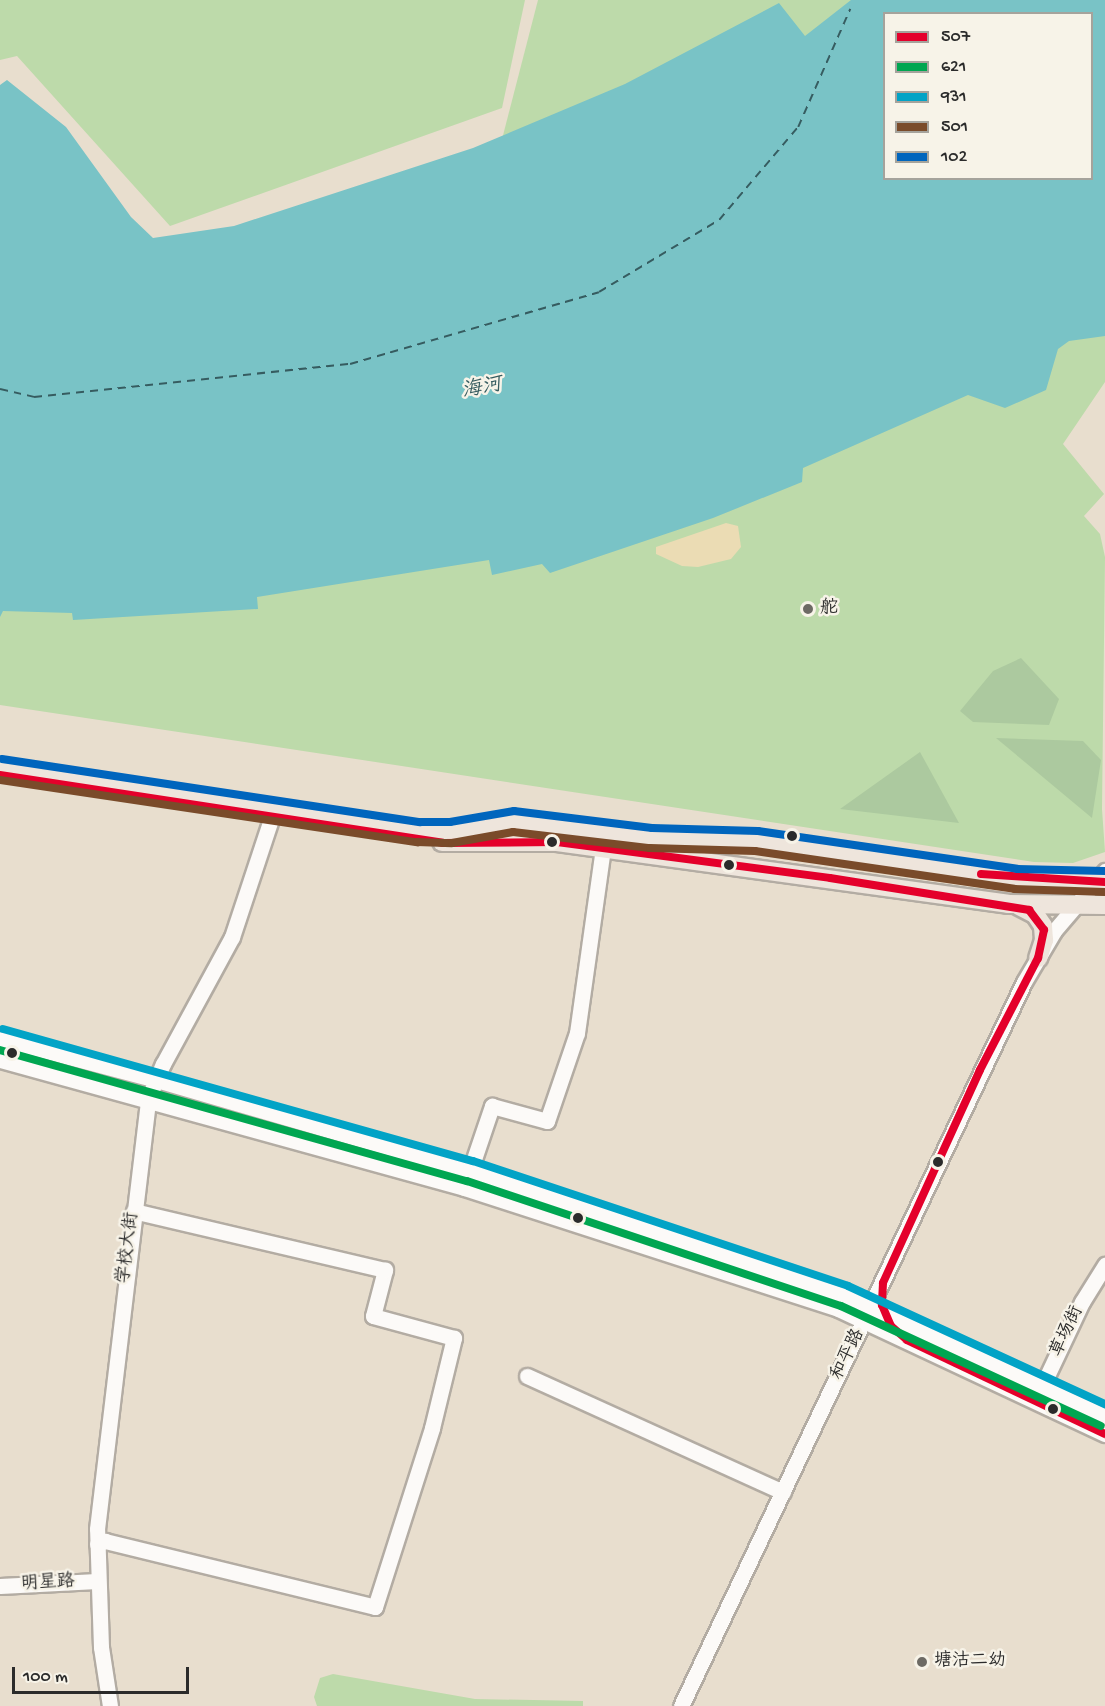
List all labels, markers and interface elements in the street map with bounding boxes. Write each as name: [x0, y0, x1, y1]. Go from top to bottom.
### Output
legend: [883, 12, 1093, 180]
text: 507: [941, 27, 970, 48]
text: 621: [941, 57, 966, 78]
text: 931: [941, 87, 967, 108]
text: 501: [941, 117, 968, 138]
text: 102: [941, 147, 967, 168]
water label: 海河: [460, 373, 504, 405]
place label: 舵: [820, 598, 838, 620]
marker: 舵: [801, 602, 815, 616]
unlabelled marker: [786, 830, 798, 842]
unlabelled marker: [546, 836, 558, 848]
unlabelled marker: [723, 859, 735, 871]
unlabelled marker: [6, 1047, 18, 1059]
unlabelled marker: [932, 1156, 944, 1168]
street label: 学校大街: [114, 1211, 144, 1285]
unlabelled marker: [572, 1212, 584, 1224]
street label: 草场街: [1047, 1303, 1089, 1361]
street label: 和平路: [827, 1326, 871, 1384]
unlabelled marker: [1047, 1403, 1059, 1415]
street label: 明星路: [20, 1572, 76, 1596]
place label: 塘沽二幼: [934, 1651, 1006, 1673]
scale bar: [15, 1655, 192, 1693]
marker: 塘沽二幼: [915, 1655, 929, 1669]
text: 100 m: [23, 1667, 68, 1688]

